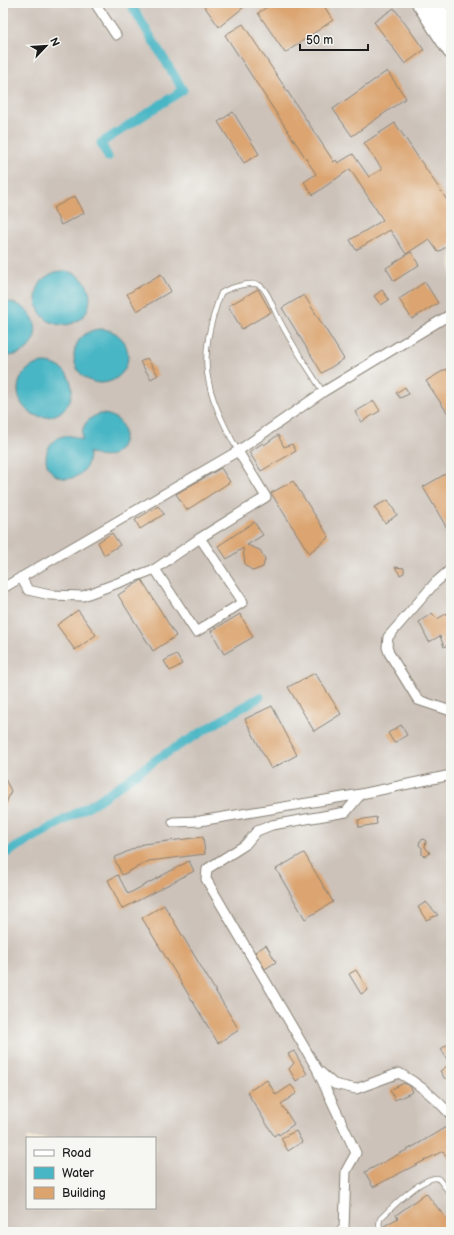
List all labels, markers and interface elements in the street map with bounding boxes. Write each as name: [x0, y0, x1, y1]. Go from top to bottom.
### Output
north arrow: [26, 26, 66, 66]
scale bar: [300, 26, 368, 52]
text: 50 m: [306, 33, 333, 48]
text: N: [47, 35, 62, 48]
legend: [26, 1137, 156, 1209]
text: Road: [62, 1146, 91, 1161]
text: Water: [62, 1166, 94, 1181]
text: Building: [62, 1186, 106, 1201]

